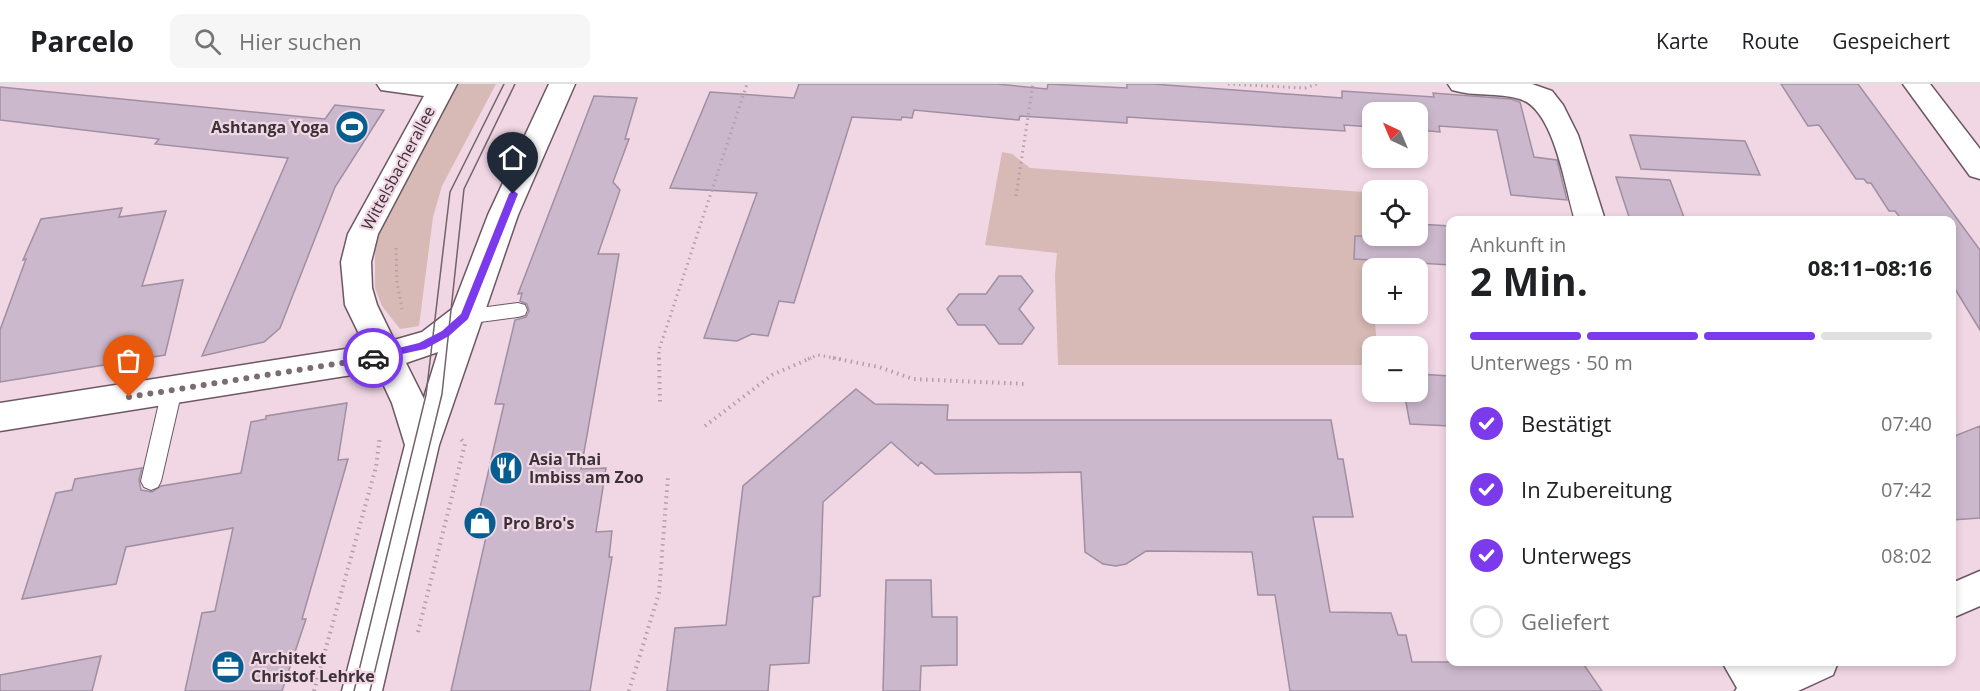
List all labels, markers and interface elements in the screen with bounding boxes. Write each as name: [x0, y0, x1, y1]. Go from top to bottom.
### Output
search box: [170, 14, 590, 68]
text: Parcelo: [30, 22, 134, 60]
icon: search: [191, 25, 224, 58]
text: Hier suchen: [239, 26, 362, 56]
text: Karte: [1656, 27, 1708, 55]
text: Route: [1741, 27, 1799, 55]
text: Gespeichert: [1832, 27, 1950, 55]
street label: Wittelsbacherallee: [356, 102, 440, 234]
north arrow: [1362, 102, 1428, 168]
map controls: [1362, 102, 1428, 402]
sports icon: Ashtanga Yoga: [334, 109, 370, 145]
place label: Ashtanga Yoga: [211, 116, 329, 138]
pin: [487, 132, 538, 194]
icon: home: [496, 141, 529, 174]
button: locate: [1362, 180, 1428, 246]
text: Ankunft in: [1470, 231, 1566, 258]
text: 08:11–08:16: [1808, 252, 1932, 282]
text: 2 Min.: [1470, 254, 1588, 307]
button: +: [1362, 258, 1428, 324]
courier: [343, 328, 403, 388]
pin: [103, 335, 154, 397]
button: −: [1362, 336, 1428, 402]
icon: car: [357, 342, 390, 375]
icon: bag: [112, 344, 145, 377]
text: Unterwegs · 50 m: [1470, 349, 1633, 376]
icon: check: [1470, 407, 1503, 440]
text: Bestätigt: [1521, 408, 1611, 438]
text: 07:40: [1881, 410, 1932, 437]
place label: Asia Thai Imbiss am Zoo: [529, 448, 644, 488]
restaurant icon: Asia Thai Imbiss am Zoo: [488, 450, 524, 486]
icon: check: [1470, 473, 1503, 506]
text: In Zubereitung: [1521, 474, 1672, 504]
text: 07:42: [1881, 476, 1932, 503]
shop icon: Pro Bro's: [462, 505, 498, 541]
place label: Pro Bro's: [503, 512, 575, 534]
icon: check: [1470, 539, 1503, 572]
text: Unterwegs: [1521, 540, 1632, 570]
text: 08:02: [1881, 542, 1932, 569]
text: Geliefert: [1521, 606, 1609, 636]
place label: Architekt Christof Lehrke: [251, 647, 375, 687]
office icon: Architekt Christof Lehrke: [210, 649, 246, 685]

